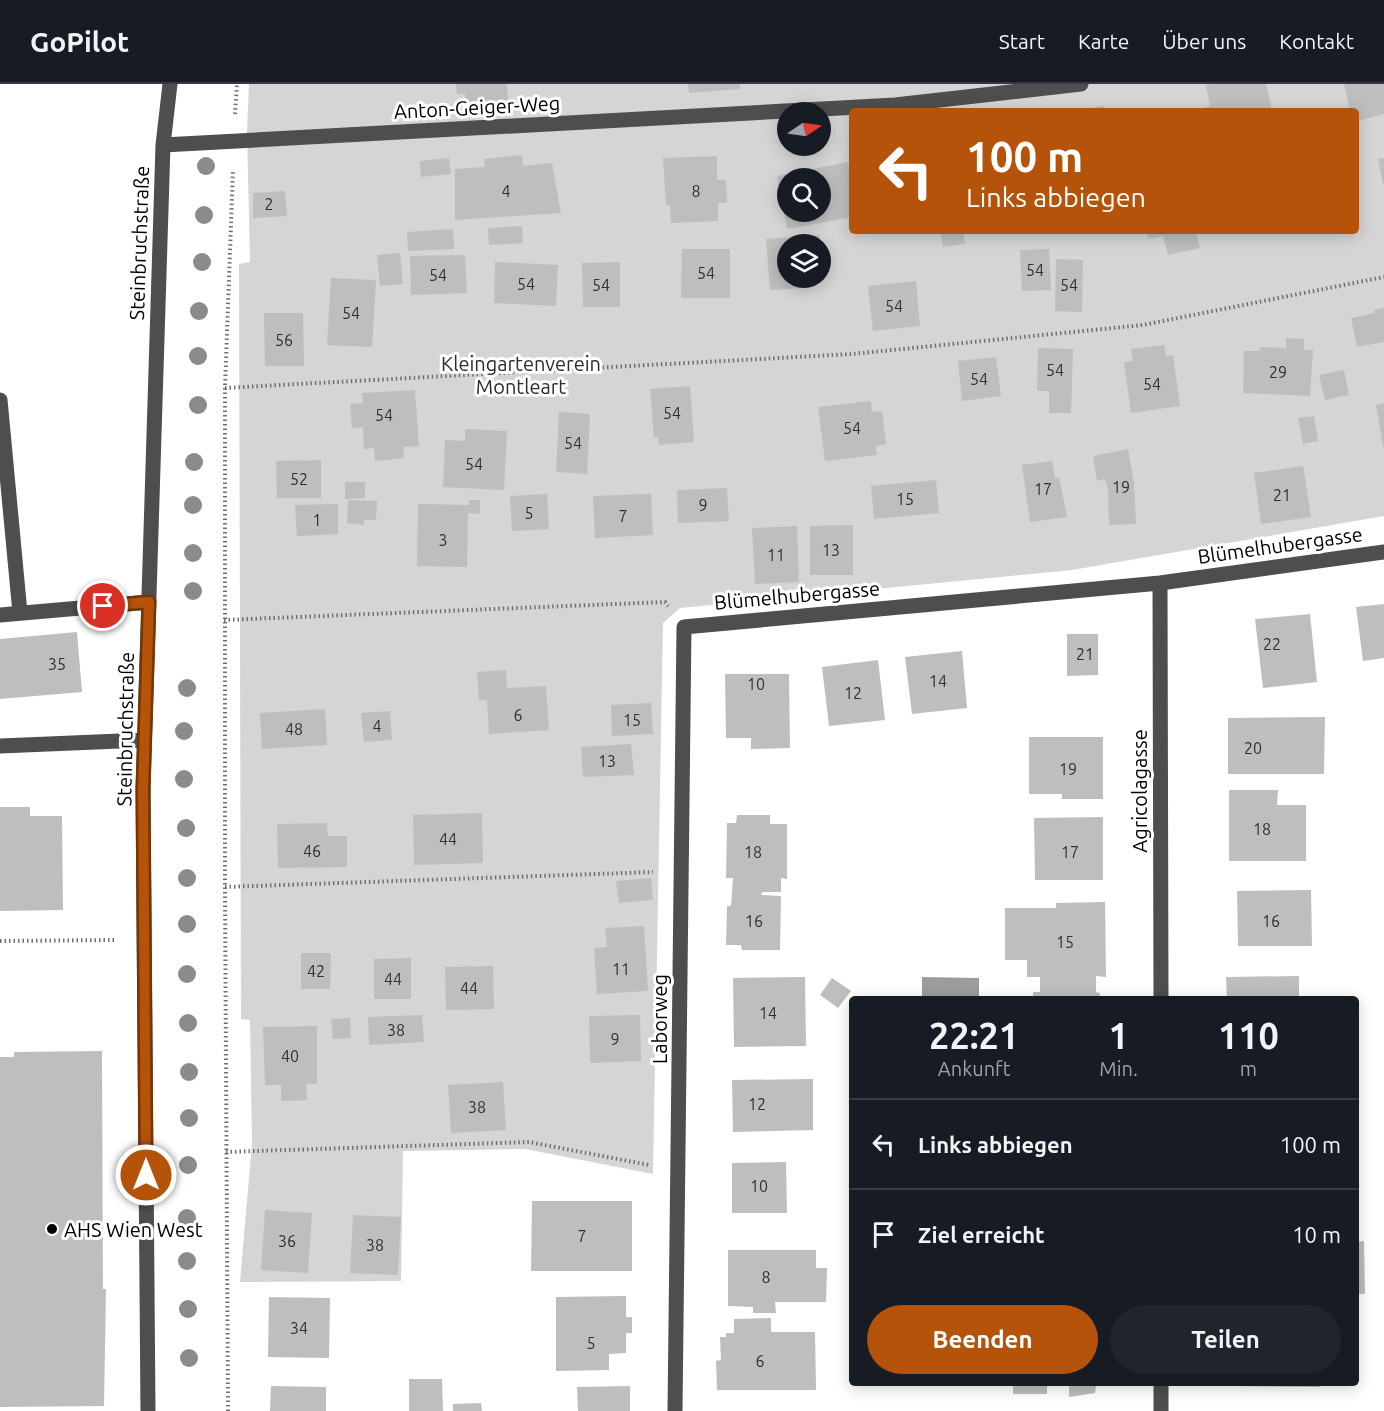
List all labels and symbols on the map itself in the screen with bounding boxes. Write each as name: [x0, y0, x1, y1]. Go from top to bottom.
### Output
street label: Anton-Geiger-Weg: [393, 91, 561, 123]
north arrow: [777, 102, 831, 156]
street label: Steinbruchstraße: [125, 165, 153, 321]
house number: 4: [501, 182, 511, 200]
house number: 8: [691, 182, 701, 200]
house number: 2: [264, 195, 274, 213]
house number: 54: [1026, 261, 1044, 279]
house number: 54: [697, 264, 715, 282]
house number: 54: [429, 266, 447, 284]
house number: 54: [517, 275, 535, 293]
house number: 54: [592, 276, 610, 294]
house number: 54: [1060, 276, 1078, 294]
house number: 54: [885, 297, 903, 315]
house number: 54: [342, 304, 360, 322]
house number: 56: [275, 331, 293, 349]
park label: Kleingartenverein Montleart: [441, 352, 601, 398]
house number: 54: [1046, 361, 1064, 379]
house number: 29: [1269, 363, 1287, 381]
house number: 54: [970, 370, 988, 388]
house number: 54: [1143, 375, 1161, 393]
house number: 54: [663, 404, 681, 422]
house number: 54: [375, 406, 393, 424]
house number: 54: [843, 419, 861, 437]
house number: 54: [564, 434, 582, 452]
house number: 54: [465, 455, 483, 473]
house number: 52: [290, 470, 308, 488]
house number: 19: [1112, 478, 1130, 496]
house number: 17: [1034, 480, 1052, 498]
house number: 21: [1273, 486, 1291, 504]
house number: 15: [896, 490, 914, 508]
house number: 9: [698, 496, 708, 514]
house number: 5: [524, 504, 534, 522]
house number: 7: [618, 507, 628, 525]
house number: 1: [312, 511, 322, 529]
street label: Blümelhubergasse: [1196, 522, 1364, 568]
house number: 3: [438, 531, 448, 549]
house number: 13: [822, 541, 840, 559]
house number: 11: [767, 546, 785, 564]
street label: Blümelhubergasse: [713, 576, 881, 614]
pin: [77, 580, 128, 631]
house number: 22: [1263, 635, 1281, 653]
house number: 21: [1076, 645, 1094, 663]
street label: Steinbruchstraße: [112, 652, 138, 806]
house number: 35: [48, 655, 66, 673]
house number: 14: [929, 672, 947, 690]
house number: 10: [747, 675, 765, 693]
house number: 12: [844, 684, 862, 702]
house number: 6: [513, 706, 523, 724]
house number: 15: [623, 711, 641, 729]
house number: 4: [372, 717, 382, 735]
house number: 48: [285, 720, 303, 738]
street label: Agricolagasse: [1128, 729, 1151, 853]
house number: 20: [1244, 739, 1262, 757]
house number: 13: [598, 752, 616, 770]
house number: 19: [1059, 760, 1077, 778]
house number: 18: [1253, 820, 1271, 838]
house number: 44: [439, 830, 457, 848]
house number: 46: [303, 842, 321, 860]
house number: 18: [744, 843, 762, 861]
house number: 17: [1061, 843, 1079, 861]
house number: 16: [745, 912, 763, 930]
house number: 16: [1262, 912, 1280, 930]
house number: 15: [1056, 933, 1074, 951]
house number: 11: [612, 960, 630, 978]
house number: 42: [307, 962, 325, 980]
house number: 44: [384, 970, 402, 988]
street label: Laborweg: [648, 974, 671, 1064]
house number: 44: [460, 979, 478, 997]
house number: 14: [759, 1004, 777, 1022]
house number: 38: [387, 1021, 405, 1039]
house number: 9: [610, 1030, 620, 1048]
house number: 40: [281, 1047, 299, 1065]
house number: 12: [748, 1095, 766, 1113]
house number: 38: [468, 1098, 486, 1116]
position arrow: [114, 1143, 178, 1207]
house number: 10: [750, 1177, 768, 1195]
place label: AHS Wien West: [64, 1218, 203, 1241]
marker: AHS Wien West: [45, 1222, 59, 1236]
house number: 7: [577, 1227, 587, 1245]
house number: 36: [278, 1232, 296, 1250]
house number: 38: [366, 1236, 384, 1254]
house number: 8: [761, 1268, 771, 1286]
house number: 34: [290, 1319, 308, 1337]
house number: 5: [586, 1334, 596, 1352]
house number: 6: [755, 1352, 765, 1370]

